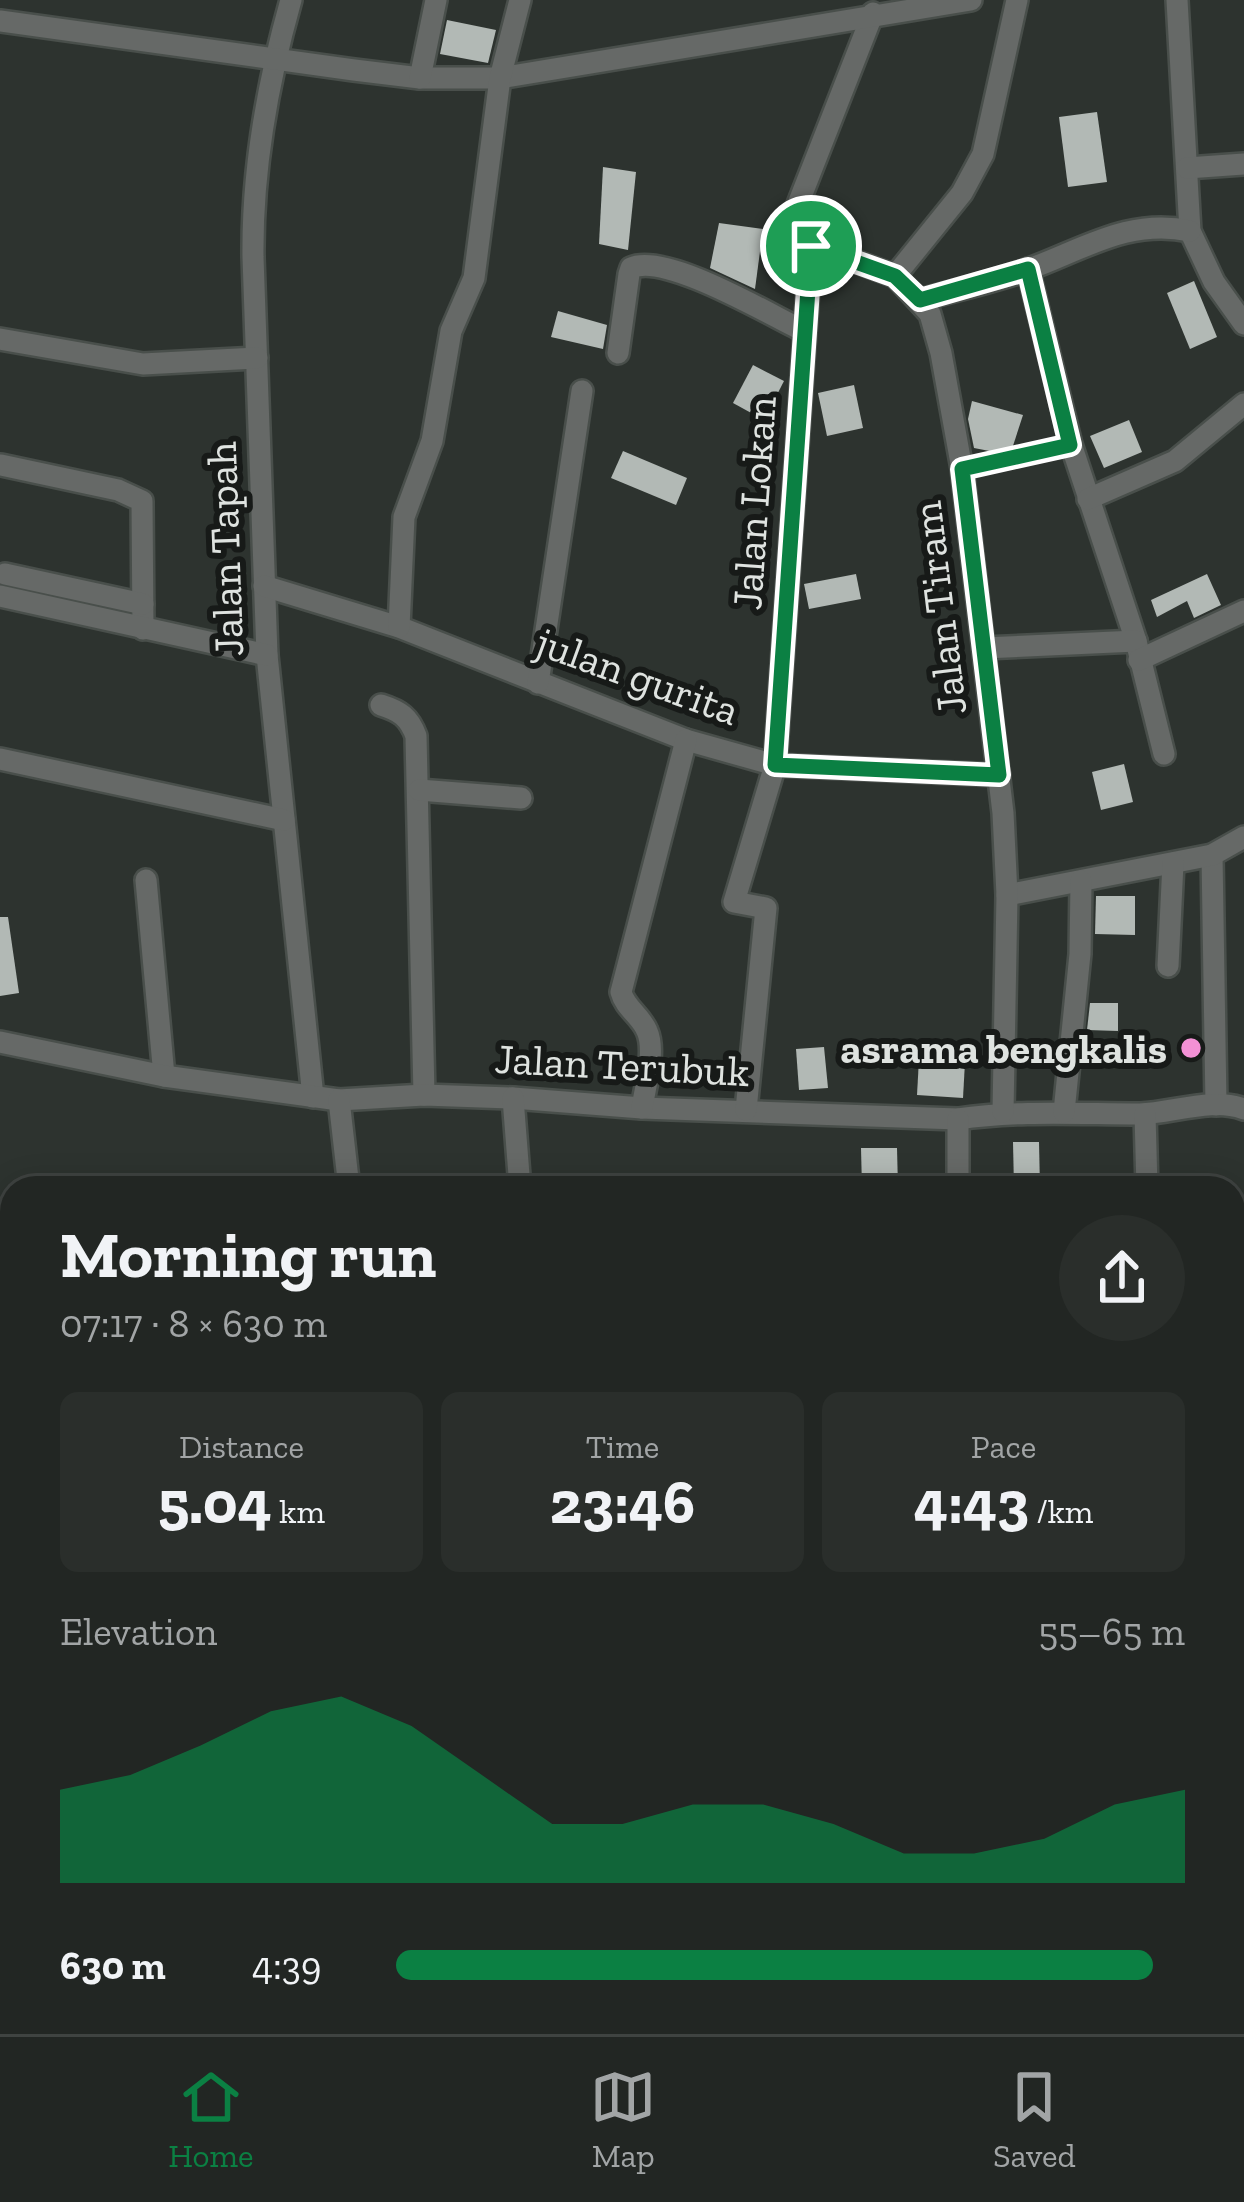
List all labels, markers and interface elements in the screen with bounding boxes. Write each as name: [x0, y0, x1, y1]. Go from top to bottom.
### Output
pin: [760, 195, 862, 297]
icon: arrive: [778, 213, 844, 279]
street label: Jalan Lokan: [721, 394, 787, 612]
street label: Jalan Tapah: [196, 440, 254, 657]
street label: Jalan Tiram: [901, 498, 977, 718]
street label: julan gurita: [529, 616, 746, 736]
place label: asrama bengkalis: [840, 1023, 1167, 1074]
street label: Jalan Terubuk: [493, 1033, 751, 1097]
marker: asrama bengkalis: [1178, 1035, 1204, 1061]
text: Morning run: [60, 1215, 436, 1294]
button: share: [1059, 1215, 1185, 1341]
text: 07:17 · 8 × 630 m: [60, 1300, 327, 1347]
text: Distance: [179, 1427, 304, 1466]
text: Time: [586, 1427, 659, 1466]
text: Pace: [971, 1427, 1036, 1466]
text: 5.04: [158, 1466, 272, 1538]
text: 23:46: [550, 1466, 695, 1538]
text: 4:43: [914, 1466, 1029, 1538]
text: km: [272, 1492, 325, 1531]
text: /km: [1029, 1492, 1093, 1531]
text: Elevation: [60, 1608, 217, 1655]
text: 55–65 m: [1038, 1608, 1185, 1655]
text: 630 m: [60, 1942, 166, 1989]
text: 4:39: [252, 1942, 322, 1989]
tab: Home: [168, 2064, 253, 2175]
tab: Map: [590, 2064, 656, 2175]
tab: Saved: [993, 2064, 1076, 2175]

